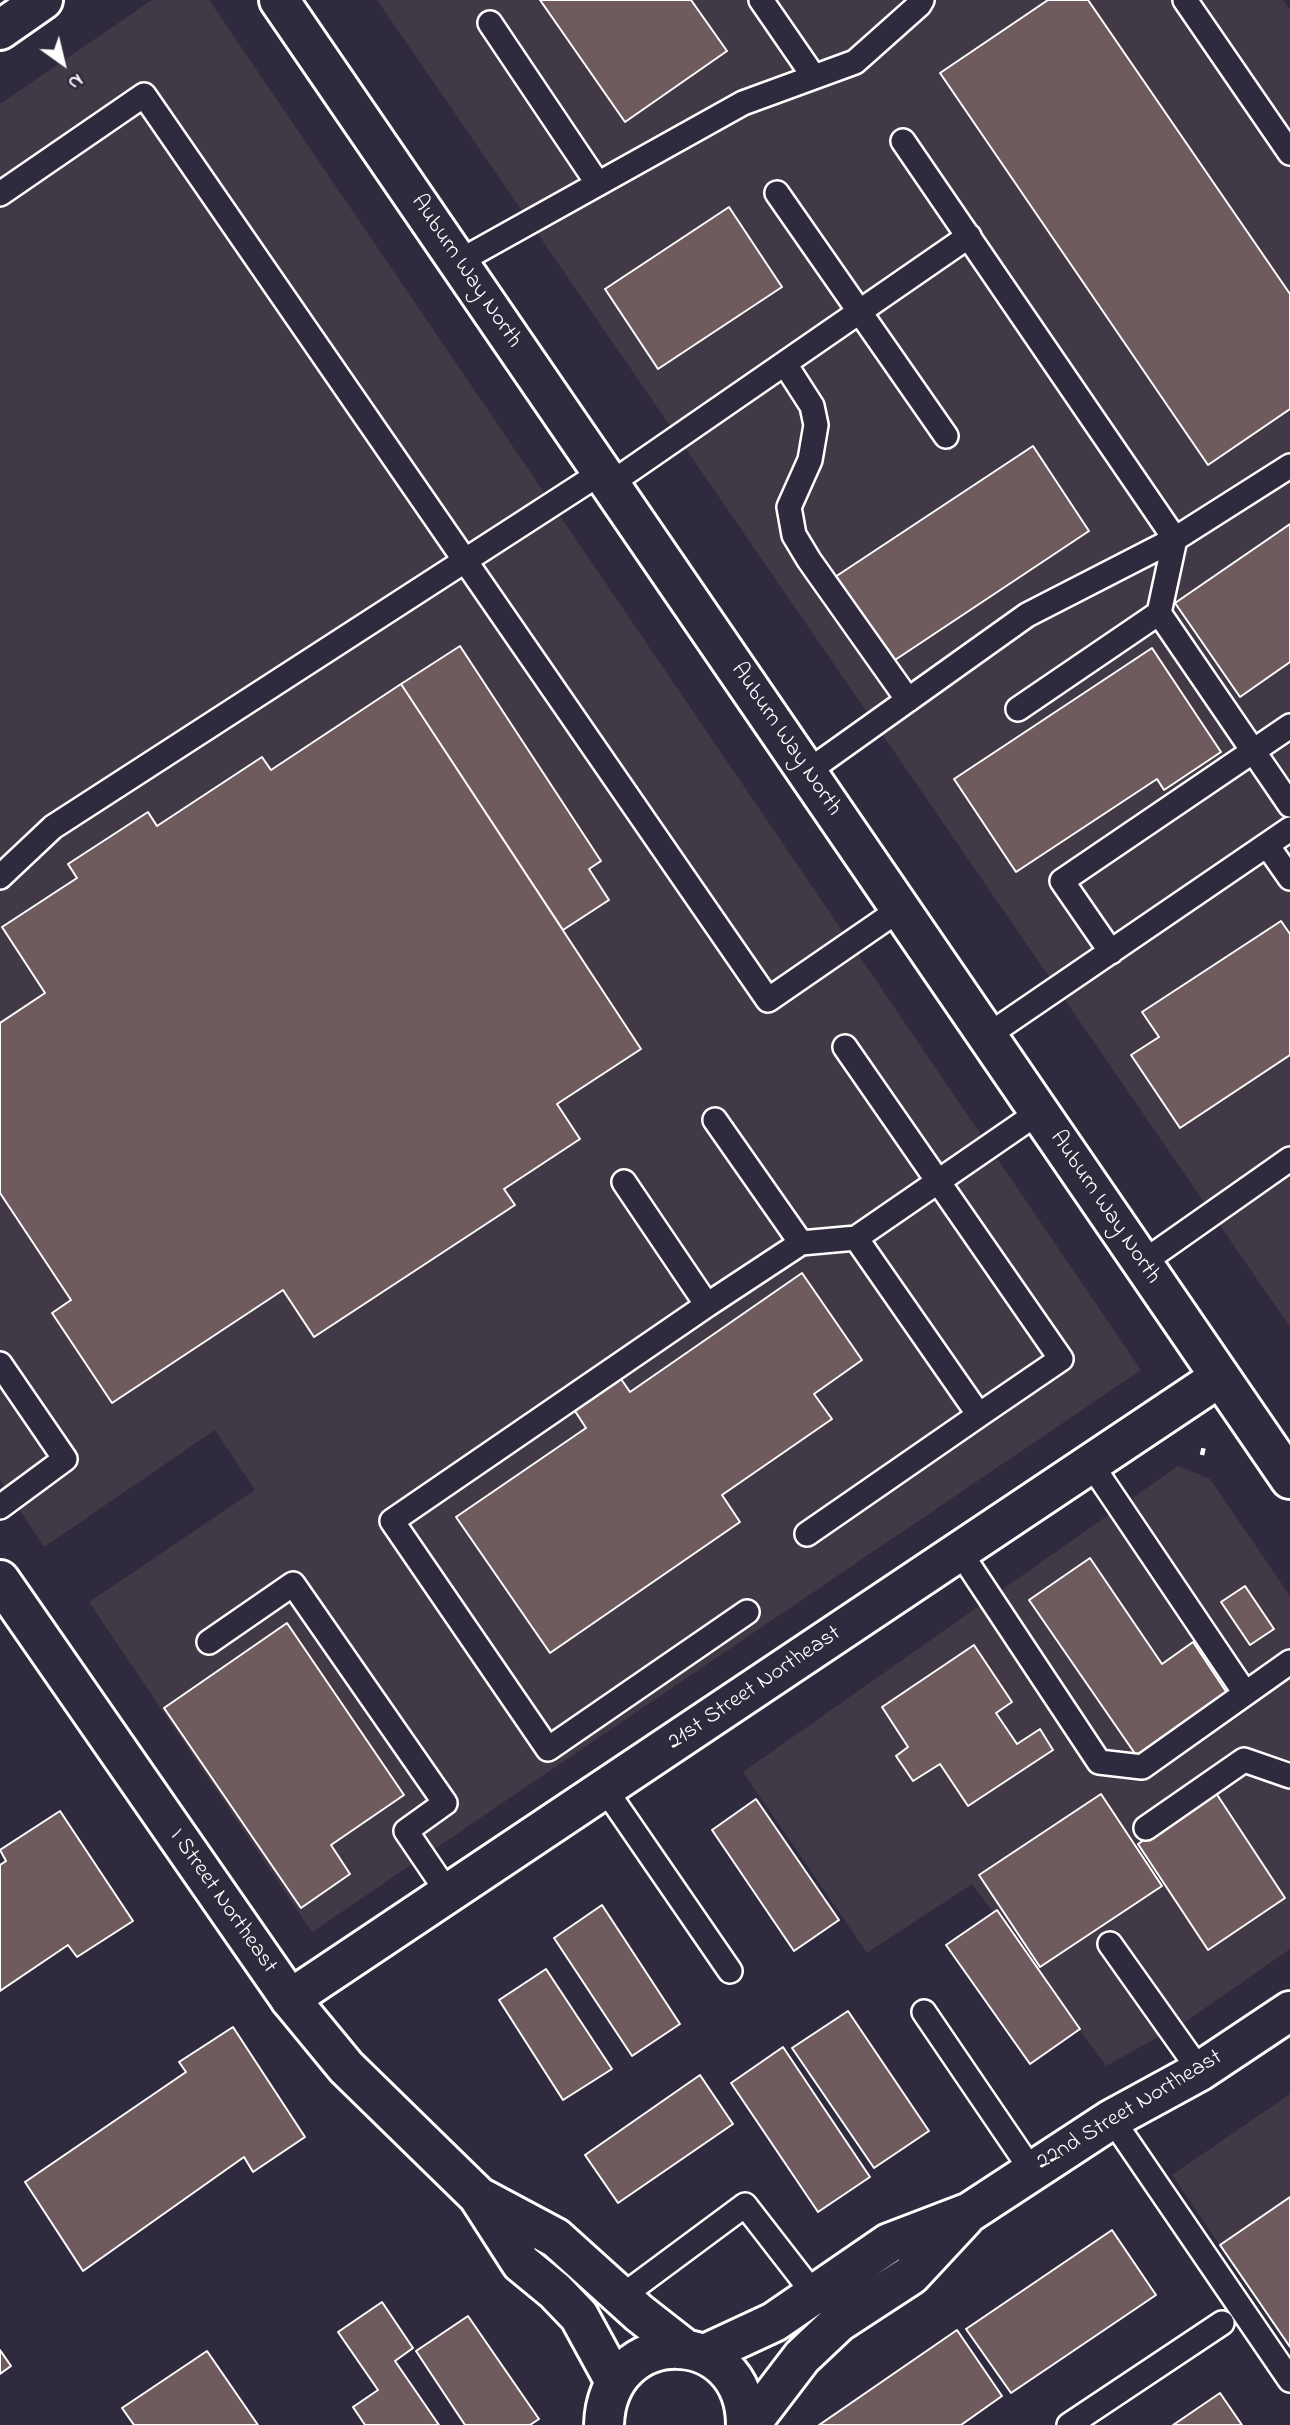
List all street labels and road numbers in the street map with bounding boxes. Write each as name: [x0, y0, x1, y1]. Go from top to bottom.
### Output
street label: Auburn Way North: [404, 190, 526, 354]
street label: Auburn Way North: [724, 658, 846, 822]
street label: Auburn Way North: [1043, 1126, 1165, 1290]
street label: 21st Street Northeast: [663, 1621, 847, 1757]
street label: I Street Northeast: [162, 1824, 282, 1980]
street label: 22nd Street Northeast: [1032, 2045, 1228, 2177]

